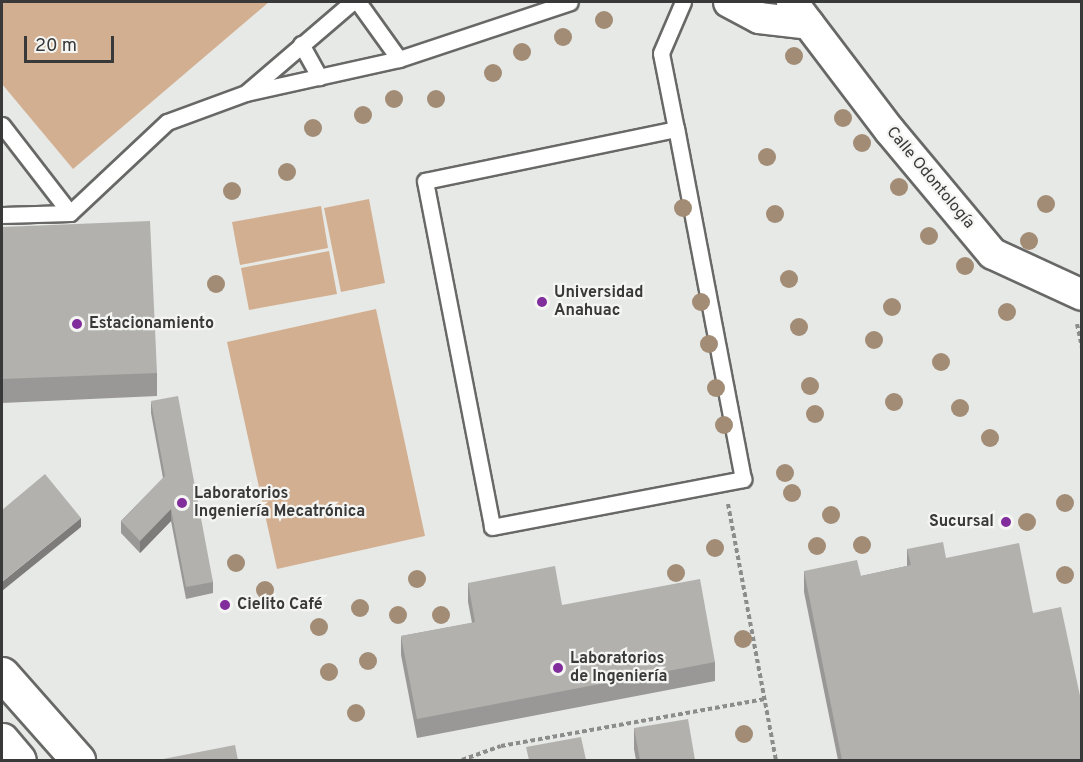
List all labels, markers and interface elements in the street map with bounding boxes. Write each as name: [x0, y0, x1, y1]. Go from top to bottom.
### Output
scale bar: [27, 24, 117, 62]
text: 20 m: [35, 35, 77, 58]
street label: Calle Odontología: [882, 123, 978, 233]
place label: Universidad Anahuac: [554, 283, 643, 321]
marker: Universidad Anahuac: [535, 295, 549, 309]
place label: Estacionamiento: [89, 314, 214, 334]
marker: Estacionamiento: [70, 317, 84, 331]
place label: Laboratorios Ingeniería Mecatrónica: [194, 484, 365, 522]
marker: Laboratorios Ingeniería Mecatrónica: [175, 496, 189, 510]
place label: Sucursal: [929, 512, 994, 532]
marker: Sucursal: [999, 515, 1013, 529]
place label: Cielito Café: [237, 595, 323, 615]
marker: Cielito Café: [218, 598, 232, 612]
place label: Laboratorios de Ingeniería: [570, 649, 668, 687]
marker: Laboratorios de Ingeniería: [551, 661, 565, 675]

